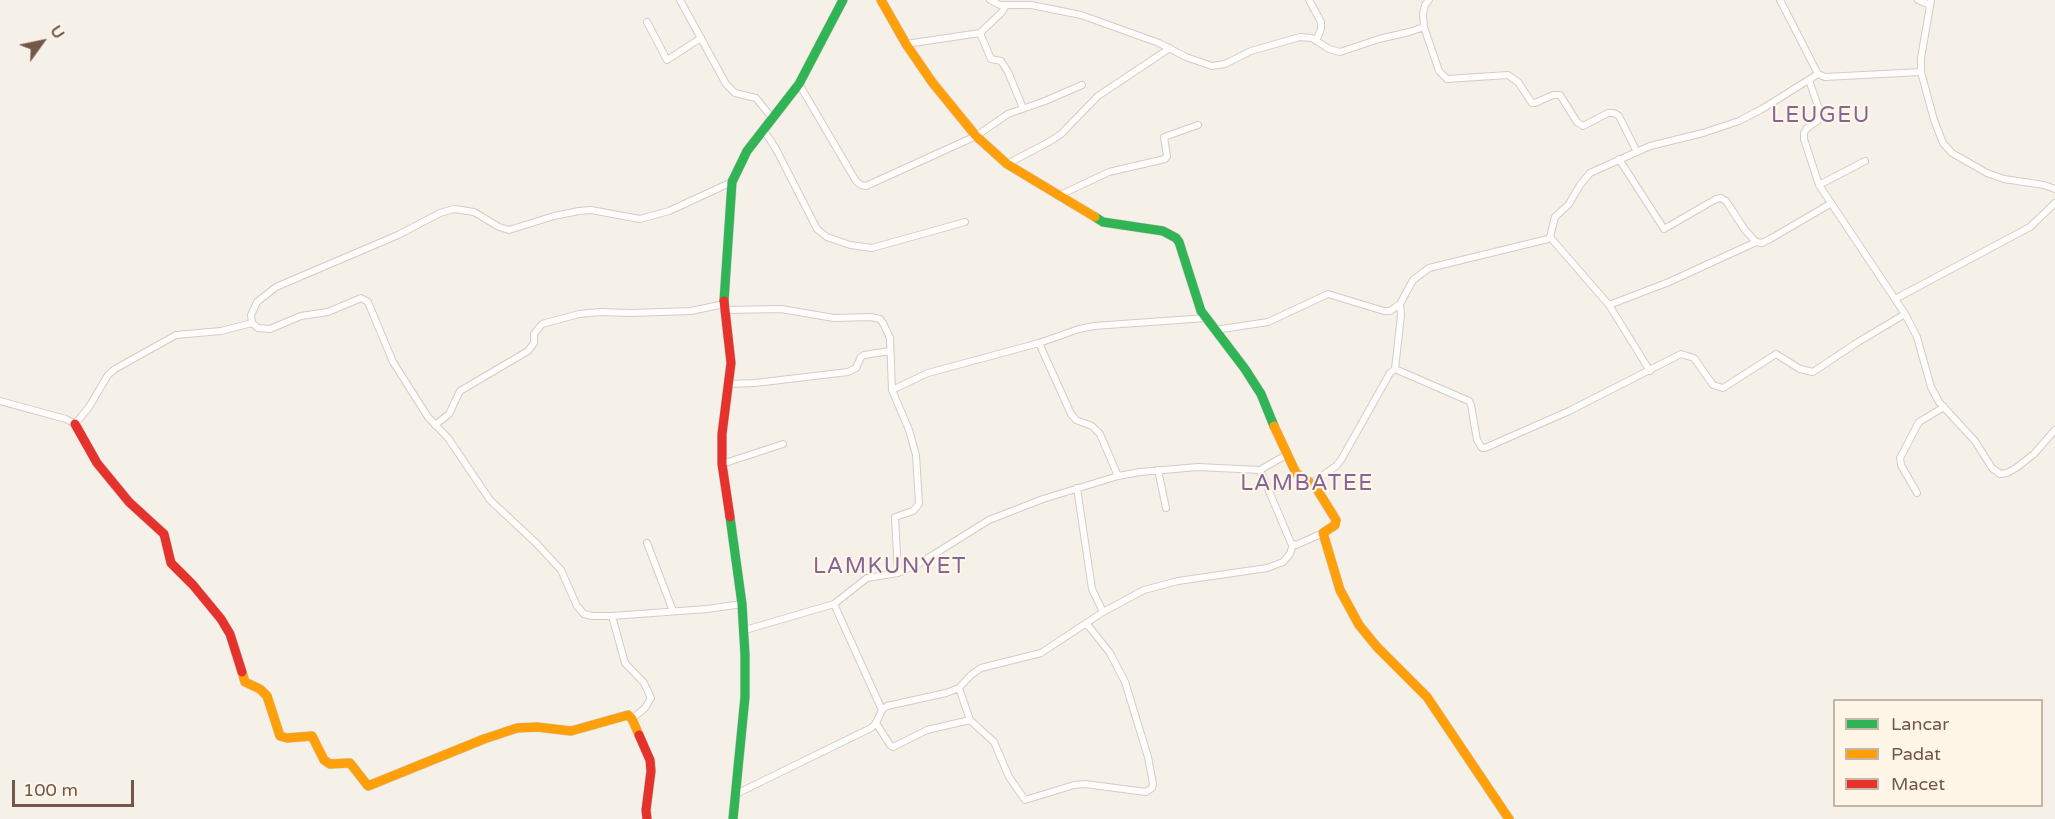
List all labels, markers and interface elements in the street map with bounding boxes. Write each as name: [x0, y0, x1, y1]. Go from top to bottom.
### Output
north arrow: [12, 12, 72, 72]
text: U: [45, 22, 69, 43]
district label: LEUGEU: [1771, 103, 1871, 129]
district label: LAMBATEE: [1240, 471, 1374, 497]
district label: LAMKUNYET: [813, 554, 967, 580]
legend: [1833, 699, 2043, 807]
text: Lancar: [1891, 713, 1949, 735]
text: Padat: [1891, 743, 1941, 765]
scale bar: [15, 768, 136, 806]
text: Macet: [1891, 773, 1945, 795]
text: 100 m: [23, 779, 78, 801]

